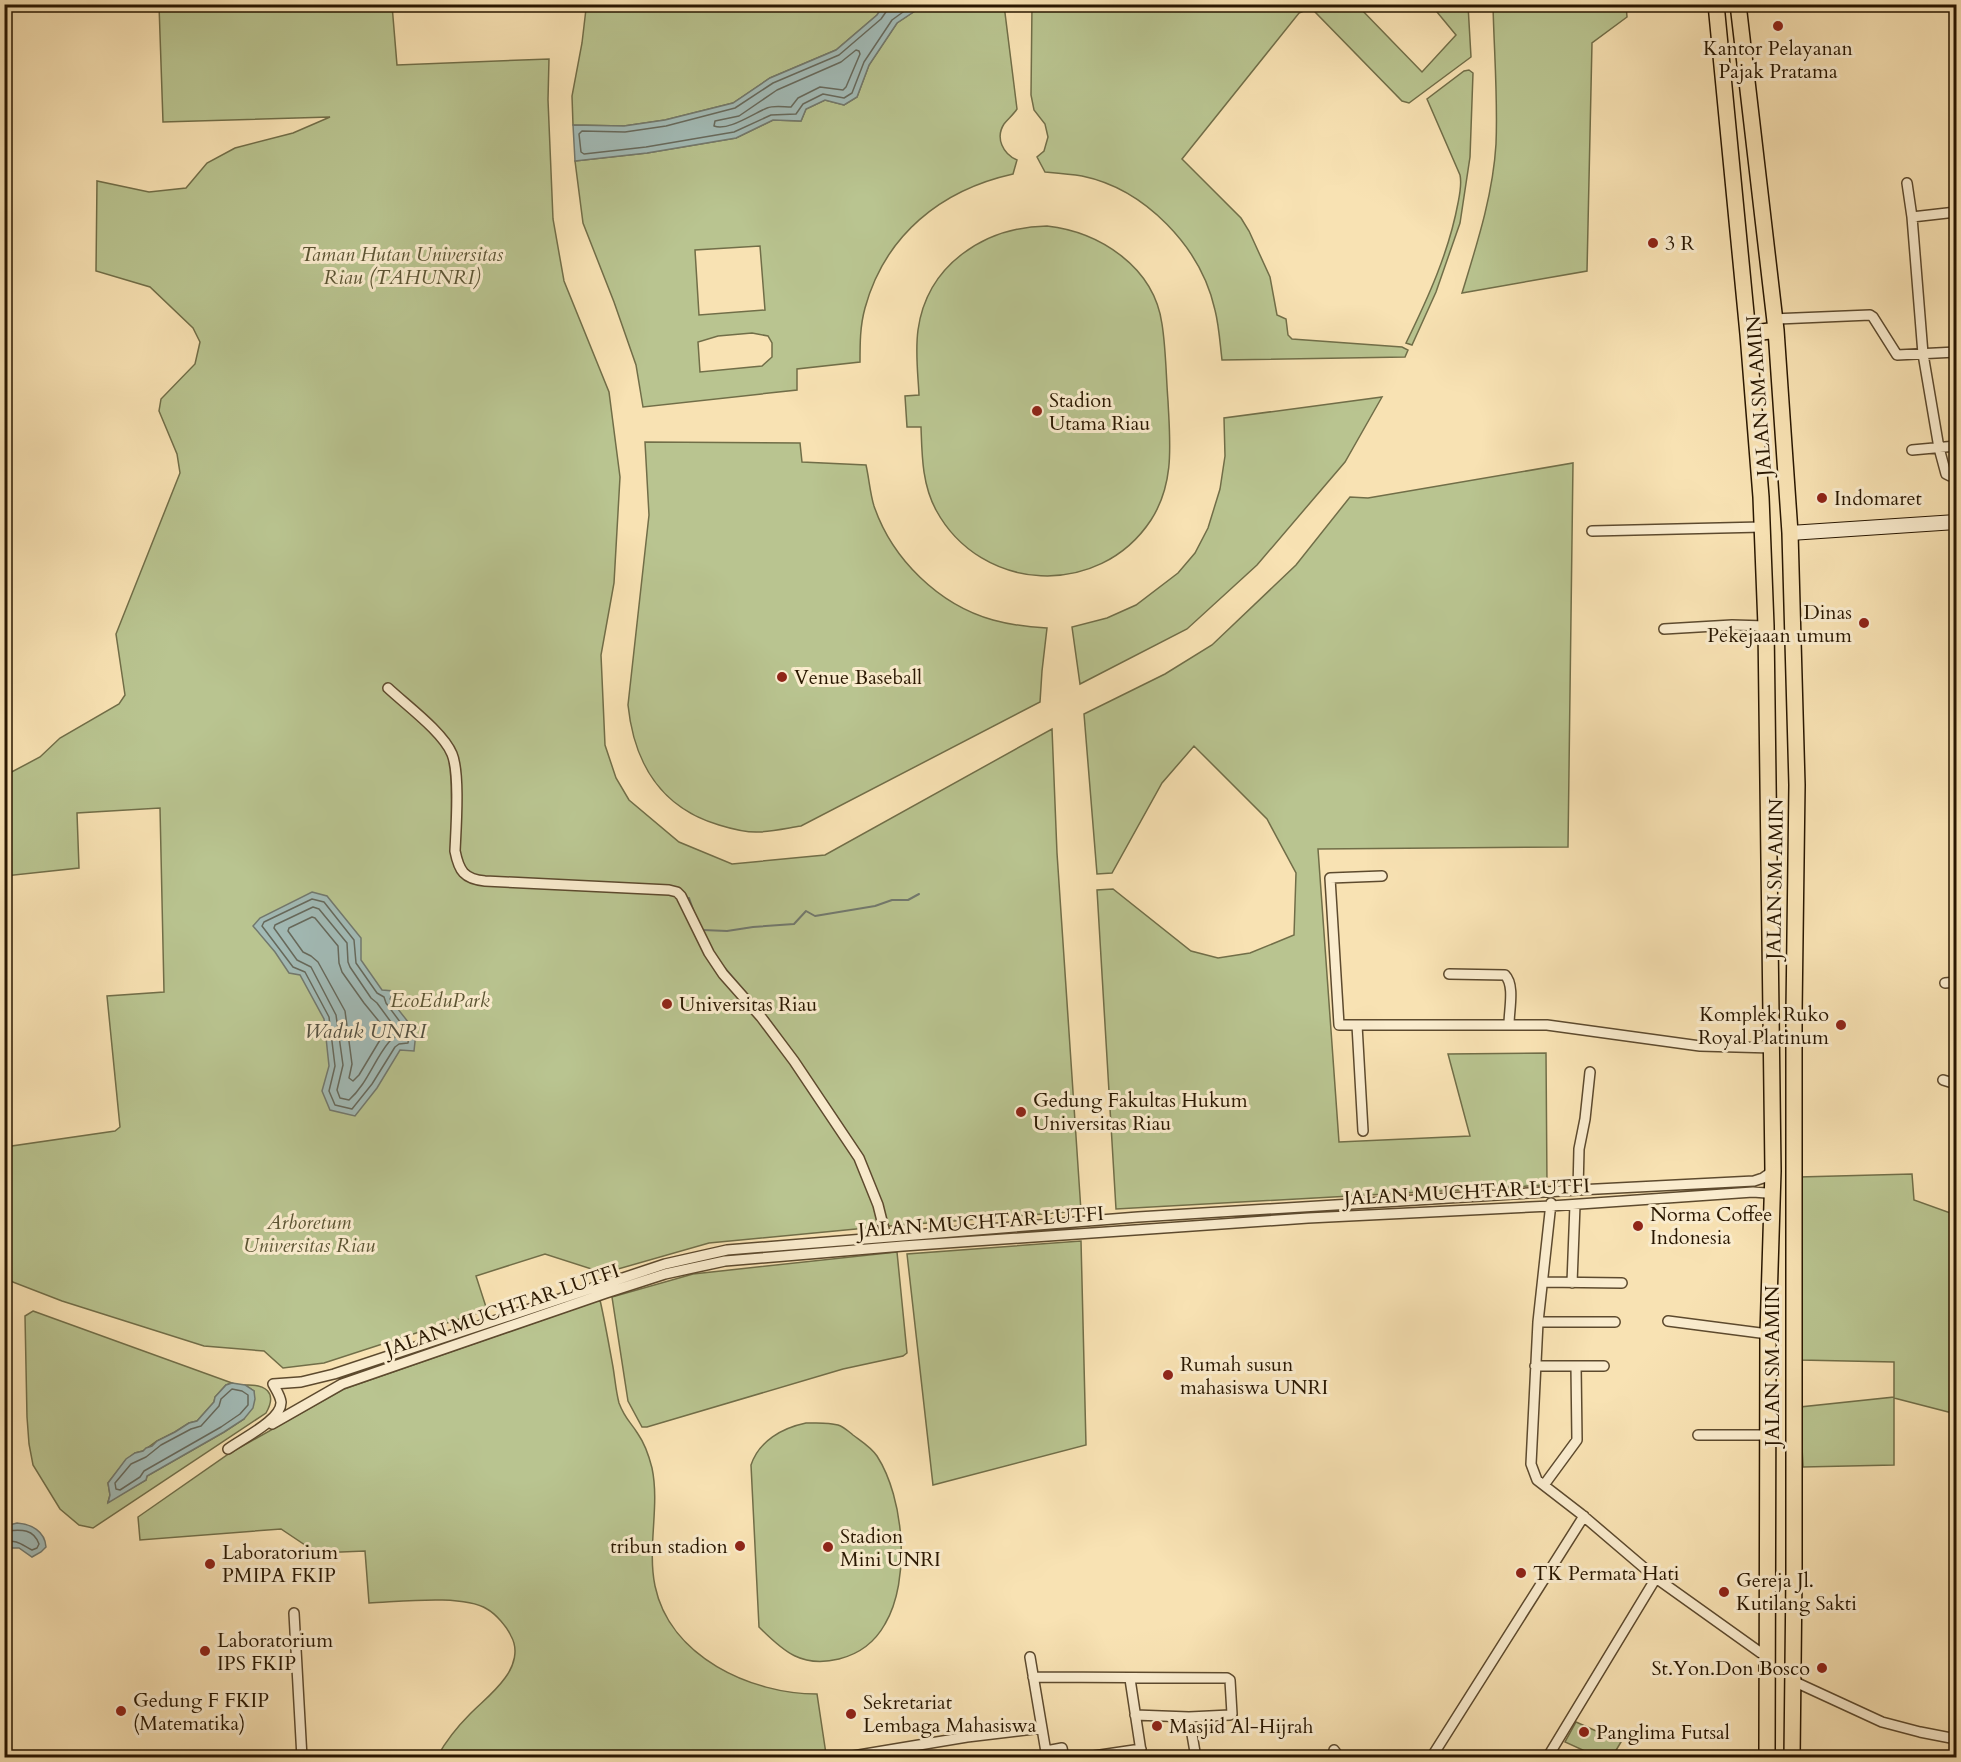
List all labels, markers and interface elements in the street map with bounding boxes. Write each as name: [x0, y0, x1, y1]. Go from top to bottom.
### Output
marker: Kantor Pelayanan Pajak Pratama: [1771, 19, 1785, 33]
place label: Kantor Pelayanan Pajak Pratama: [1703, 35, 1854, 85]
place label: 3 R: [1665, 230, 1695, 257]
marker: 3 R: [1646, 236, 1660, 250]
park label: Taman Hutan Universitas Riau (TAHUNRI): [301, 241, 503, 291]
street label: JALAN SM AMIN: [1740, 315, 1778, 480]
place label: Stadion Utama Riau: [1049, 387, 1150, 437]
marker: Stadion Utama Riau: [1030, 404, 1044, 418]
place label: Indomaret: [1834, 485, 1923, 512]
marker: Indomaret: [1815, 491, 1829, 505]
place label: Dinas Pekejaaan umum: [1707, 599, 1852, 649]
marker: Dinas Pekejaaan umum: [1857, 616, 1871, 630]
place label: Venue Baseball: [794, 664, 922, 691]
marker: Venue Baseball: [775, 670, 789, 684]
street label: JALAN SM AMIN: [1760, 798, 1790, 963]
park label: EcoEduPark: [390, 987, 490, 1014]
place label: Universitas Riau: [679, 991, 817, 1018]
marker: Universitas Riau: [660, 997, 674, 1011]
place label: Komplek Ruko Royal Platinum: [1698, 1001, 1829, 1051]
water label: Waduk UNRI: [304, 1017, 428, 1046]
marker: Komplek Ruko Royal Platinum: [1834, 1018, 1848, 1032]
place label: Gedung Fakultas Hukum Universitas Riau: [1033, 1087, 1248, 1137]
marker: Gedung Fakultas Hukum Universitas Riau: [1014, 1105, 1028, 1119]
street label: JALAN MUCHTAR LUTFI: [1340, 1172, 1591, 1212]
street label: JALAN MUCHTAR LUTFI: [854, 1200, 1105, 1244]
place label: Norma Coffee Indonesia: [1650, 1201, 1772, 1251]
park label: Arboretum Universitas Riau: [243, 1209, 375, 1259]
marker: Norma Coffee Indonesia: [1631, 1219, 1645, 1233]
street label: JALAN MUCHTAR LUTFI: [378, 1257, 623, 1364]
street label: JALAN SM AMIN: [1759, 1286, 1786, 1449]
place label: Rumah susun mahasiswa UNRI: [1180, 1351, 1328, 1401]
marker: Rumah susun mahasiswa UNRI: [1161, 1368, 1175, 1382]
place label: Stadion Mini UNRI: [840, 1523, 941, 1573]
place label: tribun stadion: [610, 1533, 729, 1560]
place label: Laboratorium PMIPA FKIP: [222, 1539, 338, 1589]
marker: tribun stadion: [733, 1539, 747, 1553]
marker: Stadion Mini UNRI: [821, 1540, 835, 1554]
marker: Laboratorium PMIPA FKIP: [203, 1557, 217, 1571]
place label: TK Permata Hati: [1533, 1560, 1680, 1587]
marker: TK Permata Hati: [1514, 1566, 1528, 1580]
place label: Gereja Jl. Kutilang Sakti: [1736, 1567, 1857, 1617]
marker: Gereja Jl. Kutilang Sakti: [1717, 1585, 1731, 1599]
place label: Laboratorium IPS FKIP: [217, 1627, 333, 1677]
marker: Laboratorium IPS FKIP: [198, 1644, 212, 1658]
place label: St.Yon.Don Bosco: [1652, 1655, 1810, 1682]
marker: St.Yon.Don Bosco: [1815, 1661, 1829, 1675]
place label: Gedung F FKIP (Matematika): [133, 1687, 269, 1737]
place label: Sekretariat Lembaga Mahasiswa: [863, 1689, 1037, 1739]
marker: Gedung F FKIP (Matematika): [114, 1704, 128, 1718]
marker: Sekretariat Lembaga Mahasiswa: [844, 1707, 858, 1721]
place label: Masjid Al-Hijrah: [1169, 1713, 1314, 1740]
marker: Masjid Al-Hijrah: [1150, 1719, 1164, 1733]
place label: Panglima Futsal: [1596, 1719, 1730, 1746]
marker: Panglima Futsal: [1577, 1725, 1591, 1739]

